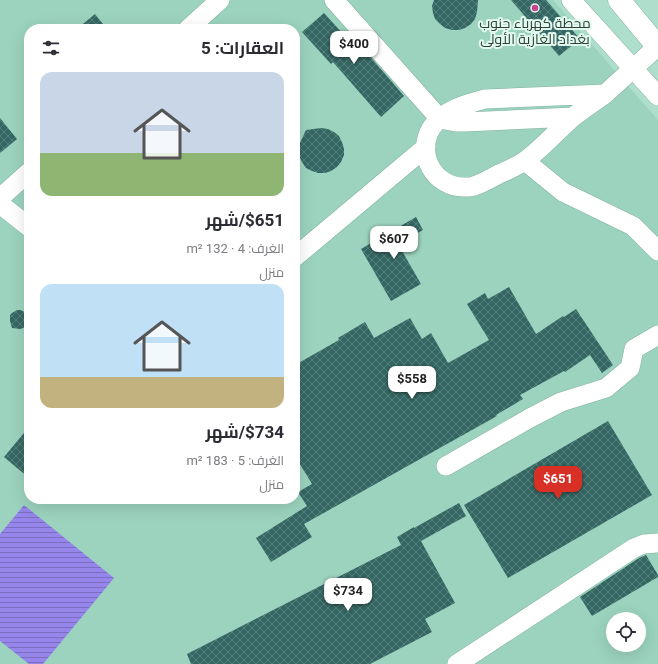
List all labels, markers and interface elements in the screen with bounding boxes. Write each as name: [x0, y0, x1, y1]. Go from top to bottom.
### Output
marker: محطة كهرباء جنوب بغداد الغازية الأولى: [530, 3, 540, 13]
place label: محطة كهرباء جنوب بغداد الغازية الأولى: [479, 15, 591, 47]
pin: $400: [330, 31, 378, 65]
text: $400: [339, 36, 369, 51]
icon: filters: [40, 37, 62, 59]
text: العقارات: 5: [201, 38, 284, 58]
icon: home: [126, 98, 198, 170]
text: $651/شهر: [205, 210, 284, 230]
pin: $607: [370, 226, 418, 260]
text: $607: [379, 231, 409, 246]
text: الغرف: 4 · 132 m²: [186, 241, 284, 256]
text: منزل: [259, 265, 284, 280]
icon: home: [126, 310, 198, 382]
pin: $558: [388, 366, 436, 400]
text: $558: [397, 371, 427, 386]
text: $734/شهر: [205, 422, 284, 442]
text: الغرف: 5 · 183 m²: [186, 453, 284, 468]
pin: $651: [534, 466, 582, 500]
text: $651: [543, 471, 573, 486]
text: منزل: [259, 477, 284, 492]
pin: $734: [324, 578, 372, 612]
text: $734: [333, 583, 363, 598]
map controls: [606, 612, 646, 652]
button: locate: [606, 612, 646, 652]

